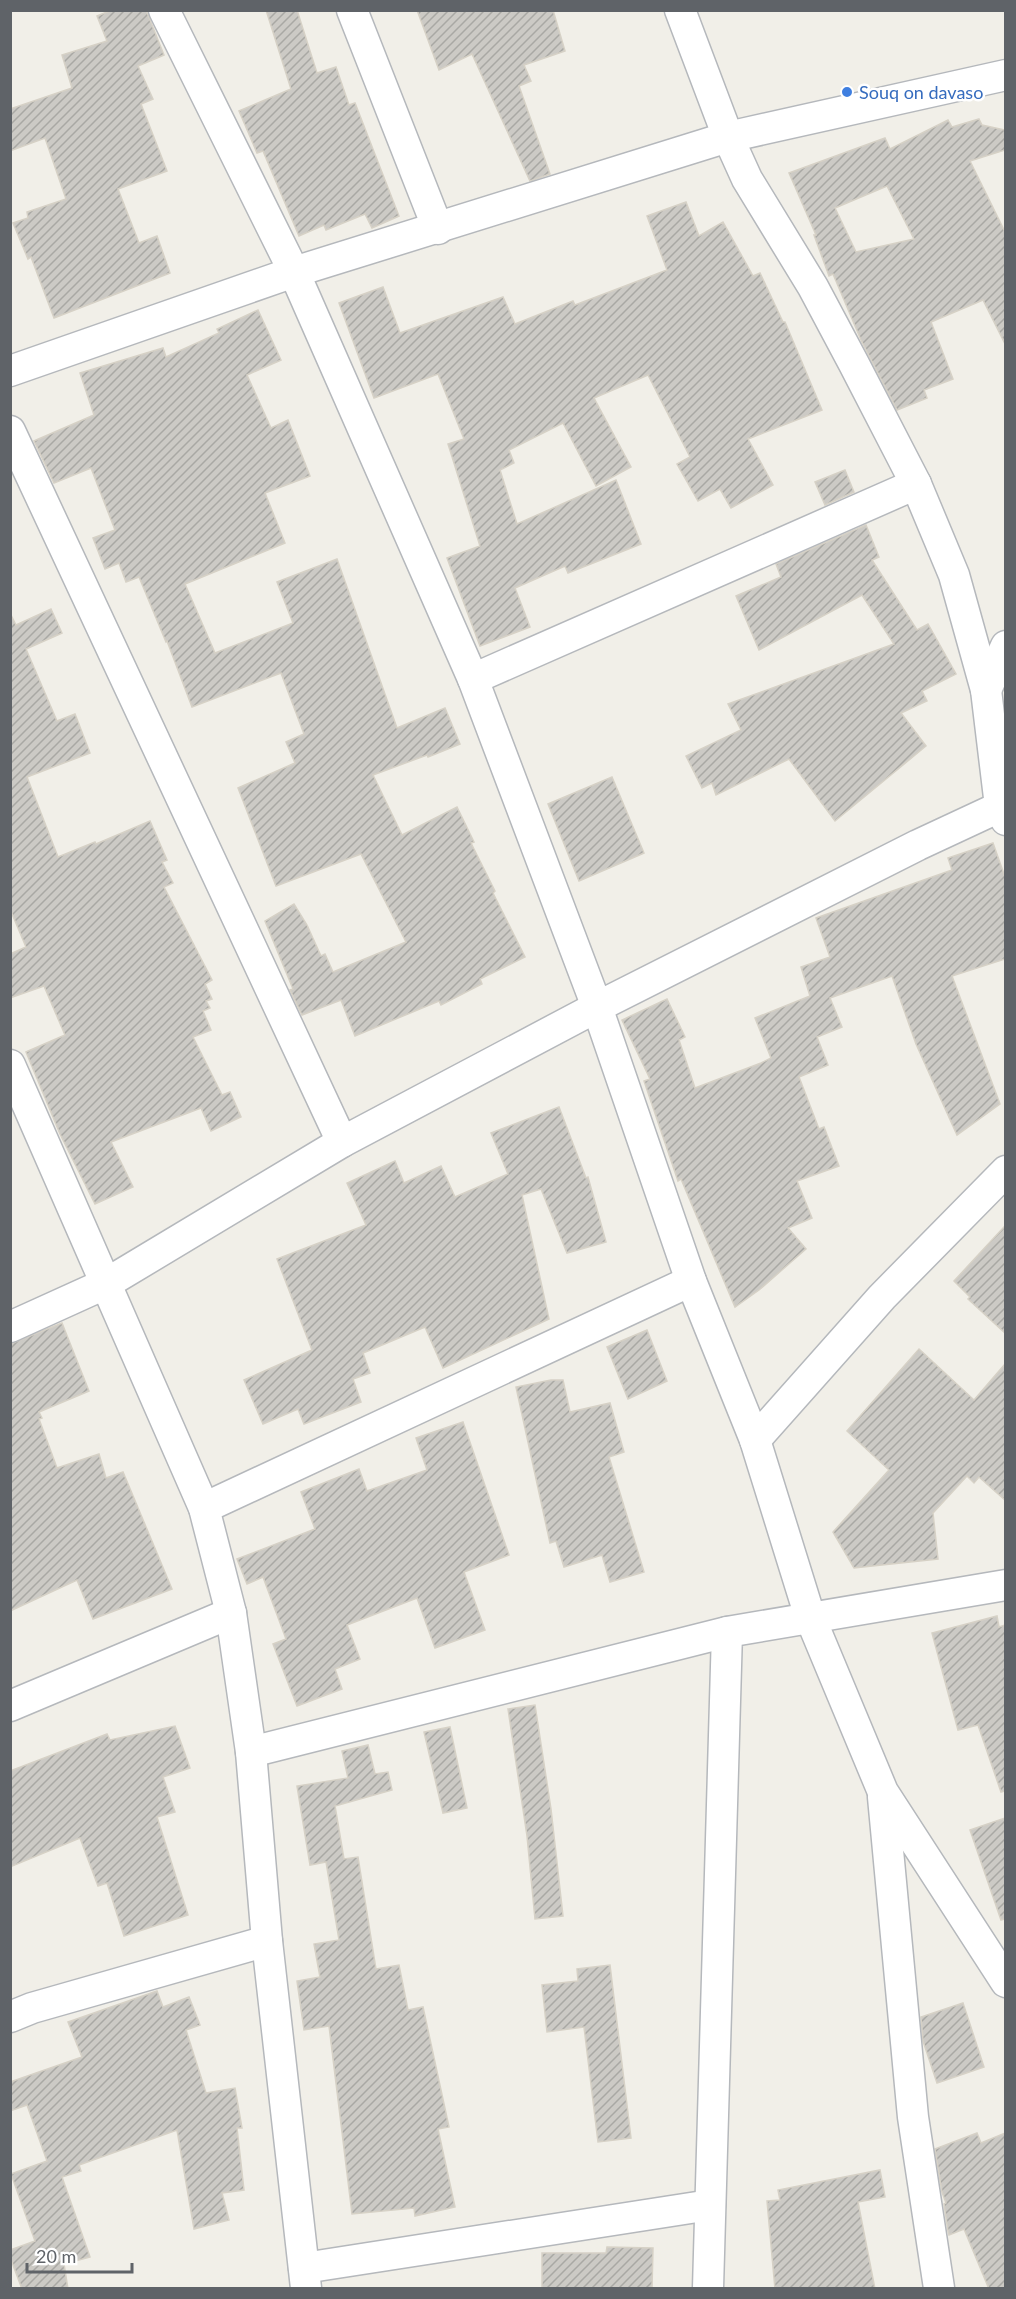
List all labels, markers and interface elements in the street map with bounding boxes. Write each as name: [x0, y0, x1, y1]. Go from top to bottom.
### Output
place label: Souq on davaso: [859, 81, 983, 103]
marker: Souq on davaso: [840, 85, 854, 99]
scale bar: [27, 2236, 132, 2274]
text: 20 m: [36, 2245, 76, 2267]

